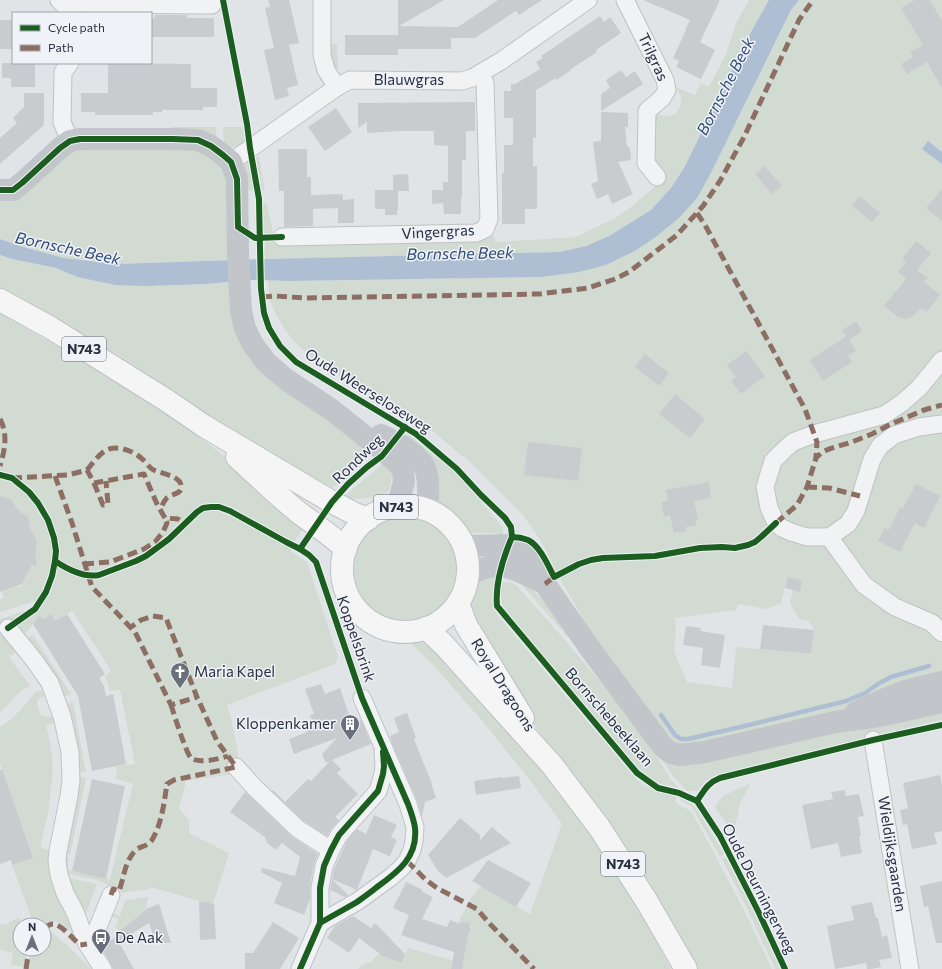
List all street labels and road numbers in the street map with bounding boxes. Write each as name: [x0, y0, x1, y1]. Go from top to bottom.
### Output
street label: Trilgras: [635, 30, 673, 83]
street label: Blauwgras: [374, 70, 444, 88]
street label: Vingergras: [401, 220, 475, 242]
road number: N743: [62, 337, 106, 361]
street label: Oude Weerseloseweg: [302, 344, 435, 436]
street label: Rondweg: [328, 430, 386, 487]
road number: N743: [374, 495, 418, 519]
street label: Koppelsbrink: [334, 593, 380, 684]
street label: Royal Dragoons: [468, 635, 540, 735]
street label: Bornschebeeklaan: [562, 663, 658, 769]
street label: Wieldijksgaarden: [875, 795, 911, 913]
street label: Oude Deurningerweg: [719, 820, 801, 957]
road number: N743: [601, 852, 645, 876]

